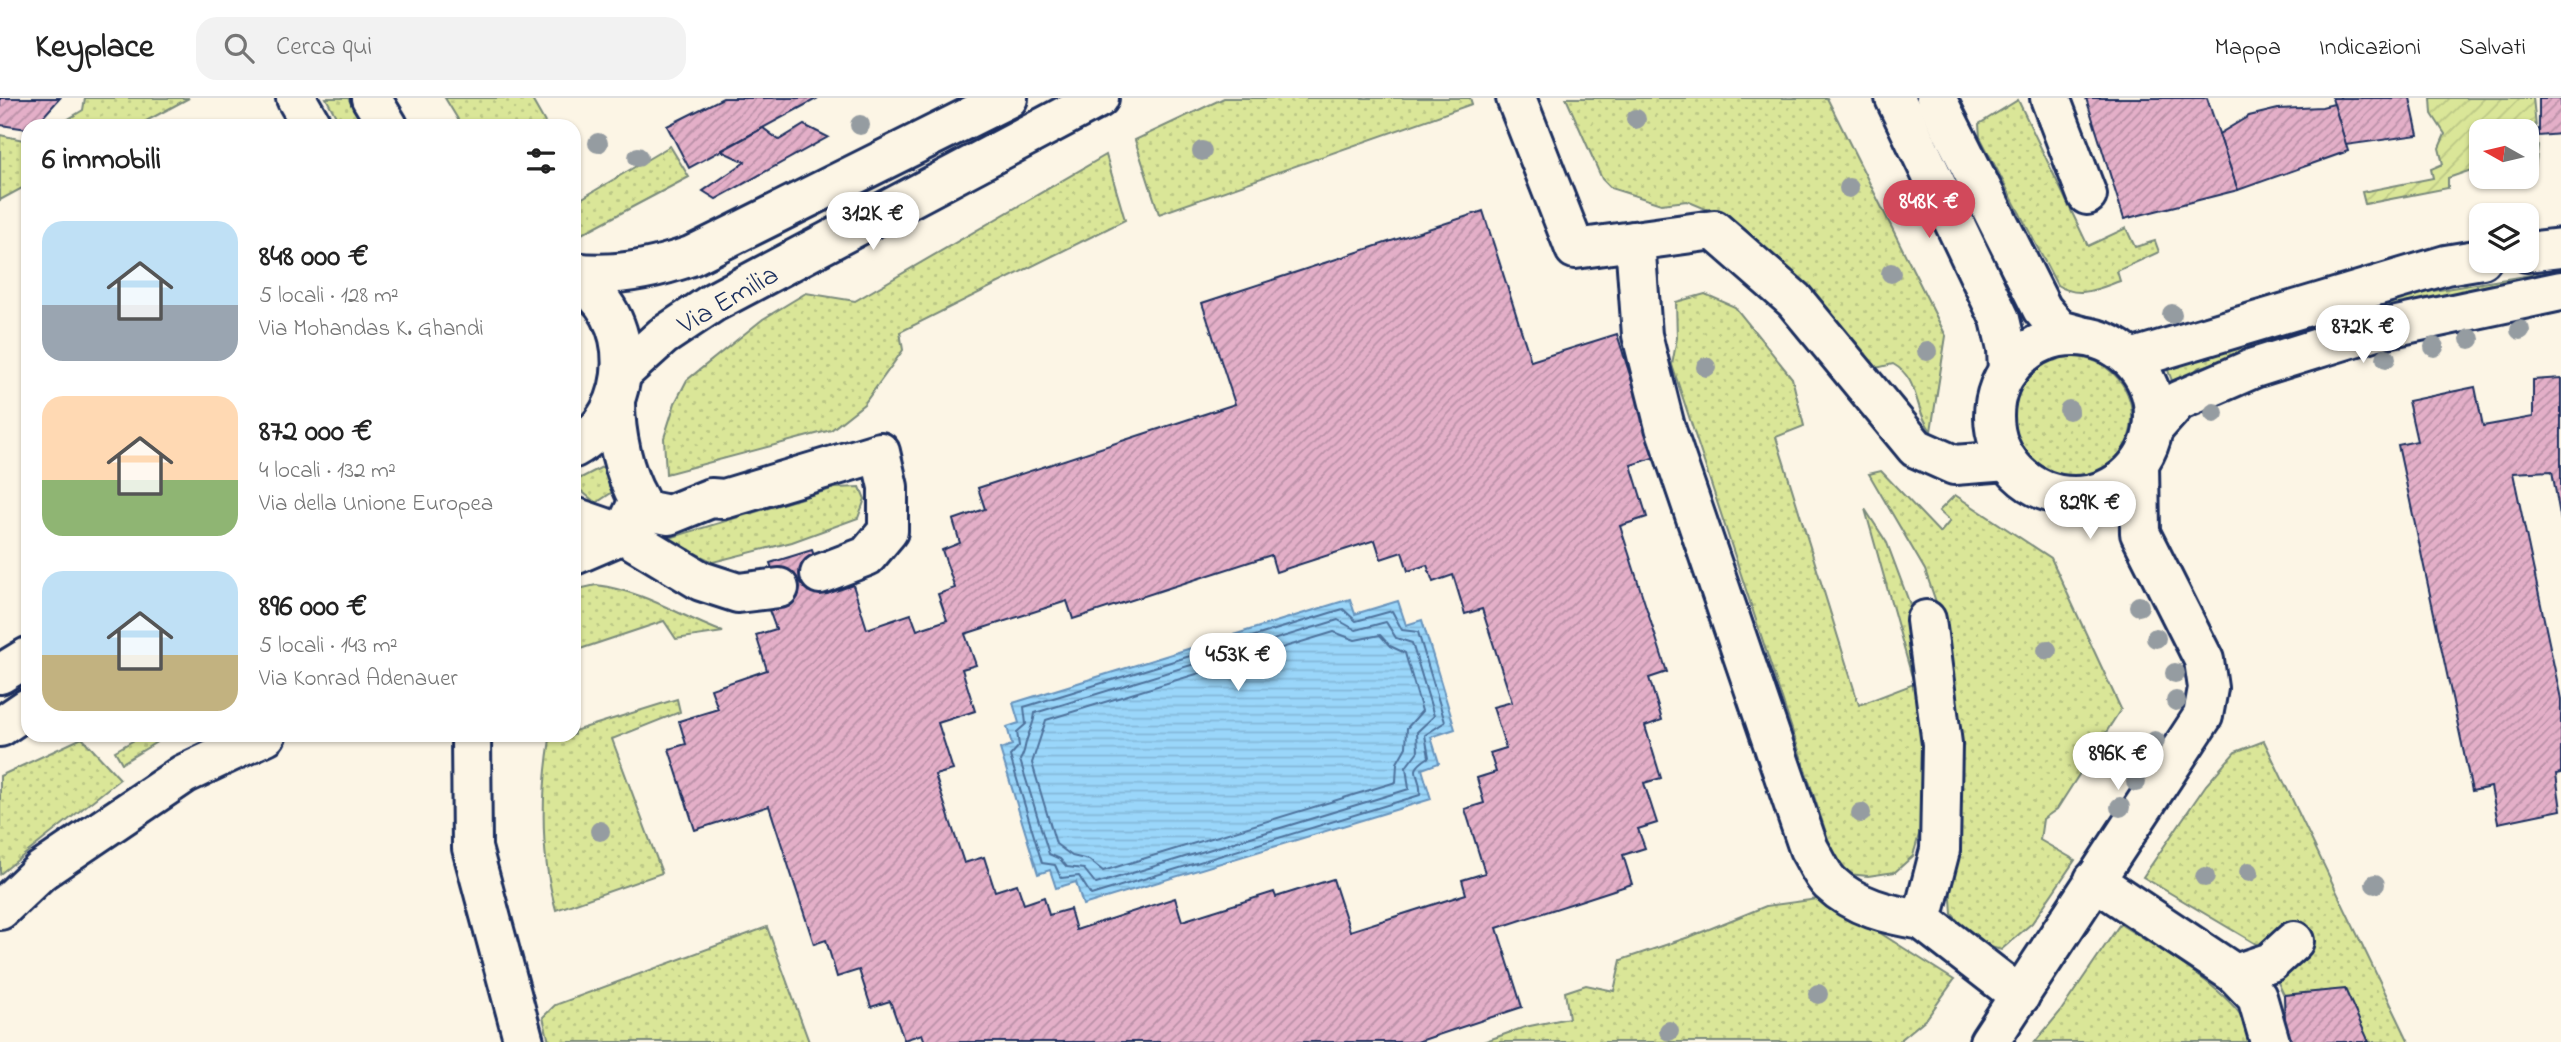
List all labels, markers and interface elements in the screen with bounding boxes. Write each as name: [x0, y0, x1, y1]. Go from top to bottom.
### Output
search box: [196, 17, 686, 80]
text: Keyplace: [35, 24, 154, 72]
icon: search: [220, 29, 258, 67]
text: Cerca qui: [276, 29, 372, 67]
text: Mappa: [2214, 31, 2281, 66]
text: Indicazioni: [2319, 31, 2421, 66]
text: Salvati: [2459, 31, 2526, 66]
north arrow: [2469, 119, 2539, 189]
map controls: [2469, 119, 2539, 273]
text: 6 immobili: [42, 139, 161, 183]
icon: filters: [522, 142, 560, 180]
pin: 848K €: [1872, 180, 1986, 240]
text: 848K €: [1899, 186, 1959, 219]
pin: 312K €: [816, 192, 930, 252]
text: 312K €: [842, 198, 904, 231]
button: layers: [2469, 203, 2539, 273]
text: 848 000 €: [259, 236, 369, 280]
icon: home: [98, 249, 182, 333]
street label: Via Emilia: [670, 256, 787, 347]
text: 5 locali · 128 m²: [259, 280, 399, 313]
pin: 872K €: [2306, 306, 2420, 365]
text: 872K €: [2332, 311, 2394, 344]
text: Via Mohandas K. Ghandi: [259, 313, 484, 346]
text: 872 000 €: [259, 411, 372, 455]
icon: home: [98, 424, 182, 508]
text: 4 locali · 132 m²: [259, 455, 396, 488]
pin: 829K €: [2033, 482, 2147, 541]
text: 829K €: [2060, 487, 2120, 520]
text: Via della Unione Europea: [259, 488, 493, 521]
text: 896 000 €: [259, 586, 367, 630]
icon: home: [98, 599, 182, 683]
text: 5 locali · 143 m²: [259, 630, 397, 663]
pin: 453K €: [1181, 634, 1295, 693]
text: 453K €: [1205, 639, 1271, 672]
text: Via Konrad Adenauer: [259, 663, 458, 696]
pin: 896K €: [2061, 732, 2175, 792]
text: 896K €: [2089, 738, 2147, 771]

